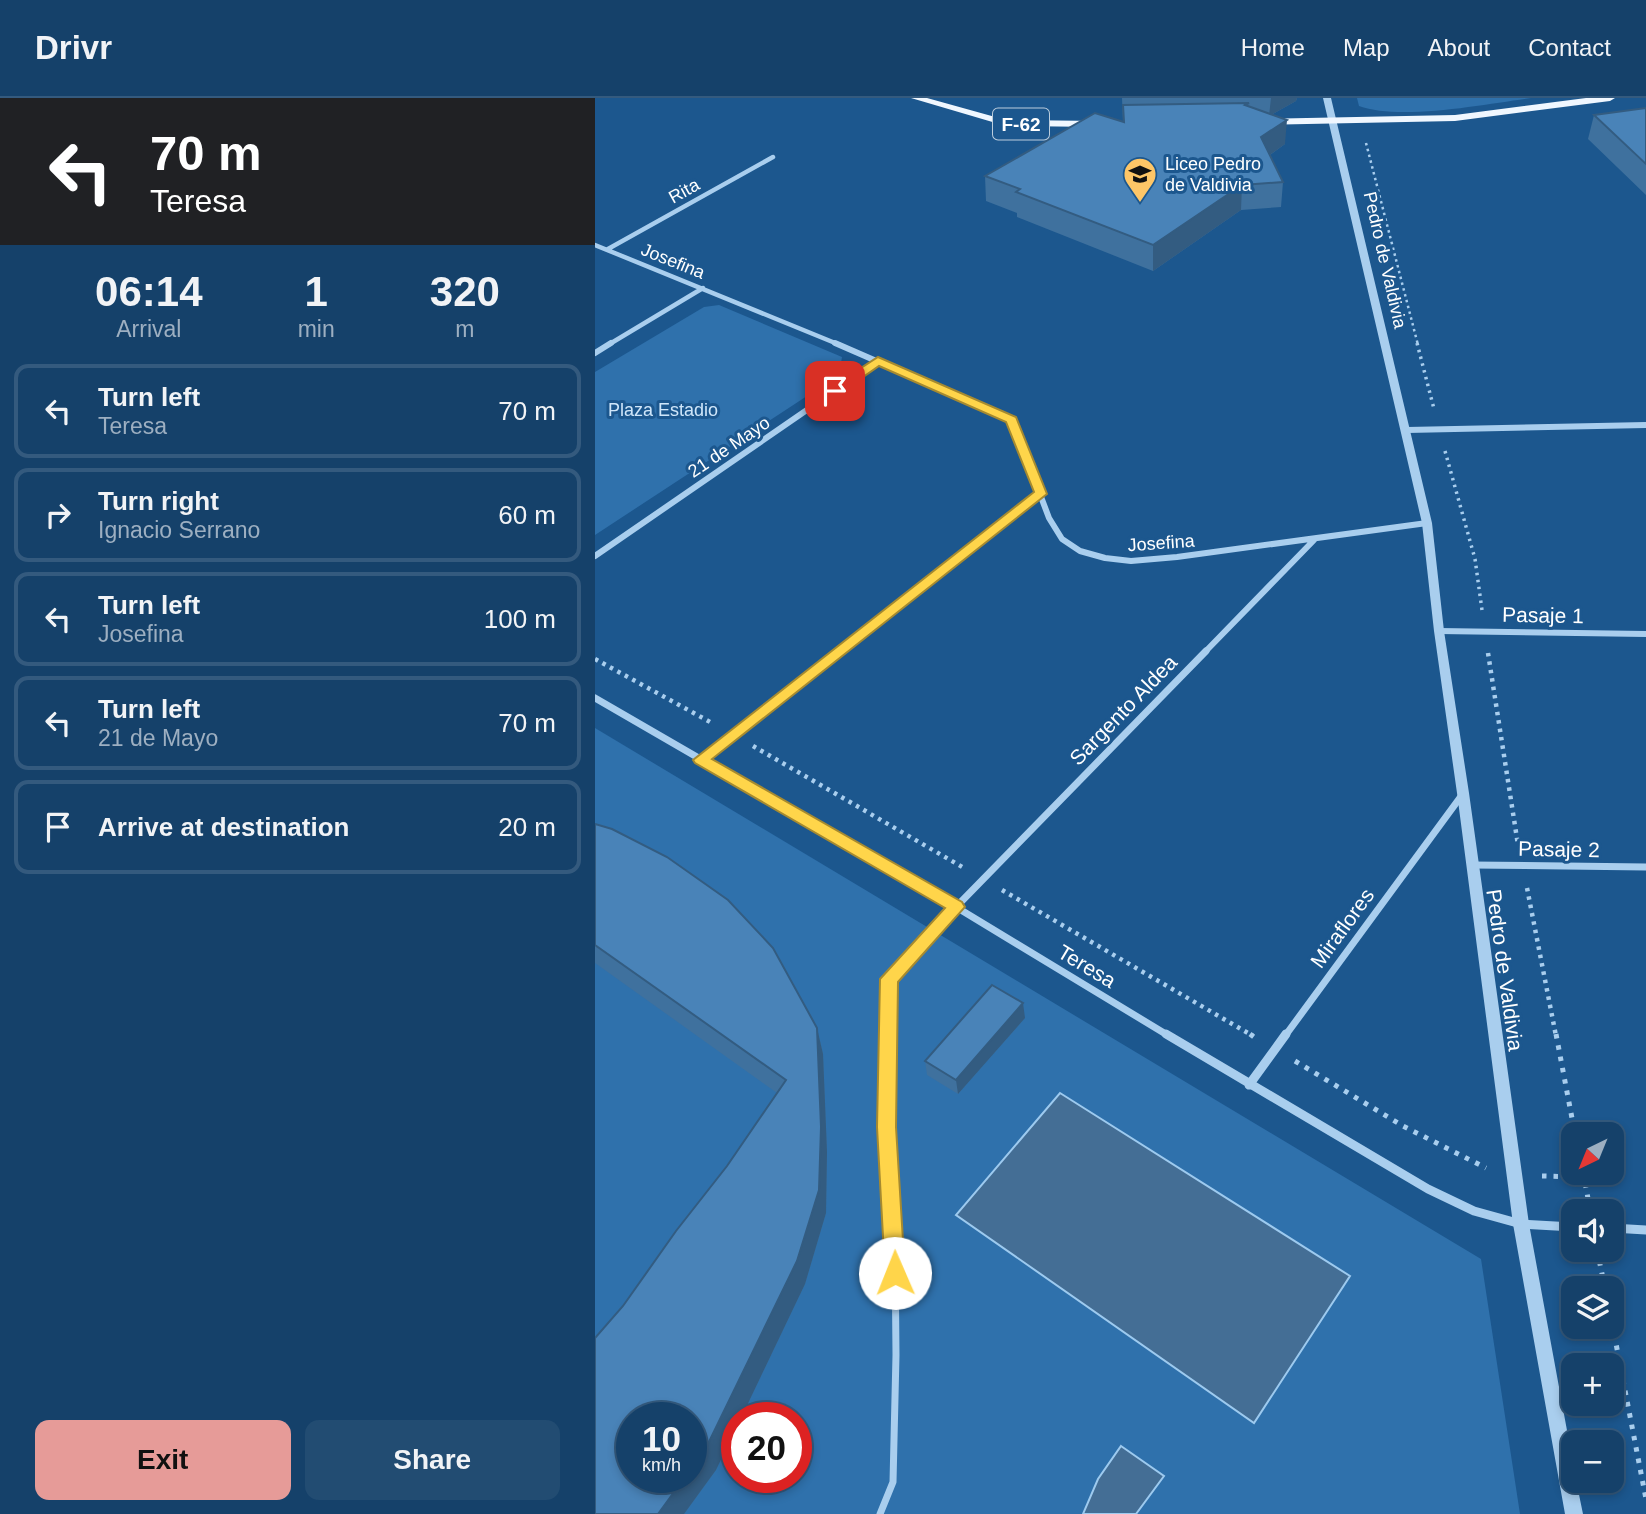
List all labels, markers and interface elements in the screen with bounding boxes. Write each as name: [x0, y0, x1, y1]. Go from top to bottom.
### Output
text: Drivr: [35, 29, 112, 66]
text: Home: [1241, 34, 1305, 61]
text: Map: [1343, 34, 1390, 61]
text: About: [1428, 34, 1490, 61]
text: Contact: [1528, 34, 1611, 61]
road number: F-62: [993, 108, 1049, 140]
icon: left: [35, 126, 126, 217]
text: 70 m: [150, 126, 262, 180]
place label: Liceo Pedro de Valdivia: [1165, 154, 1261, 195]
school or university icon: Liceo Pedro de Valdivia: [1121, 155, 1159, 204]
street label: Rita: [665, 174, 704, 208]
text: Teresa: [150, 183, 246, 219]
street label: Pedro de Valdivia: [1360, 190, 1411, 331]
street label: Josefina: [638, 239, 709, 283]
text: 06:14: [95, 268, 203, 315]
text: 1: [304, 268, 328, 315]
text: 320: [430, 268, 500, 315]
text: Arrival: [116, 316, 181, 342]
text: min: [298, 316, 335, 342]
text: m: [455, 316, 474, 342]
pin: [805, 361, 865, 421]
icon: arrive: [816, 372, 854, 410]
text: Turn left: [98, 382, 200, 412]
icon: left: [39, 392, 77, 430]
text: 70 m: [498, 396, 556, 426]
park label: Plaza Estadio: [608, 400, 718, 420]
street label: 21 de Mayo: [684, 412, 774, 482]
text: Teresa: [98, 413, 167, 439]
text: Turn right: [98, 486, 219, 516]
icon: right: [39, 496, 77, 534]
text: 60 m: [498, 500, 556, 530]
text: Ignacio Serrano: [98, 517, 260, 543]
street label: Josefina: [1127, 531, 1196, 555]
text: Turn left: [98, 590, 200, 620]
icon: left: [39, 600, 77, 638]
street label: Pasaje 1: [1502, 603, 1584, 627]
text: 100 m: [484, 604, 556, 634]
text: Josefina: [98, 621, 184, 647]
street label: Sargento Aldea: [1065, 650, 1181, 770]
text: Turn left: [98, 694, 200, 724]
icon: left: [39, 704, 77, 742]
text: 70 m: [498, 708, 556, 738]
text: 21 de Mayo: [98, 725, 218, 751]
icon: arrive: [39, 808, 77, 846]
text: Arrive at destination: [98, 812, 349, 842]
text: 20 m: [498, 812, 556, 842]
street label: Pasaje 2: [1518, 837, 1600, 861]
street label: Miraflores: [1306, 884, 1378, 972]
street label: Pedro de Valdivia: [1482, 888, 1528, 1053]
street label: Teresa: [1054, 940, 1120, 992]
north arrow: [1561, 1122, 1624, 1185]
map controls: [1561, 1122, 1624, 1493]
button: sound: [1561, 1199, 1624, 1262]
position arrow: [858, 1236, 932, 1310]
button: layers: [1561, 1276, 1624, 1339]
button: +: [1561, 1353, 1624, 1416]
speed limit sign: 20: [721, 1402, 812, 1493]
text: 10: [642, 1419, 681, 1458]
button: Exit: [35, 1420, 291, 1500]
button: Share: [305, 1420, 560, 1500]
button: −: [1561, 1430, 1624, 1493]
text: km/h: [642, 1455, 681, 1475]

